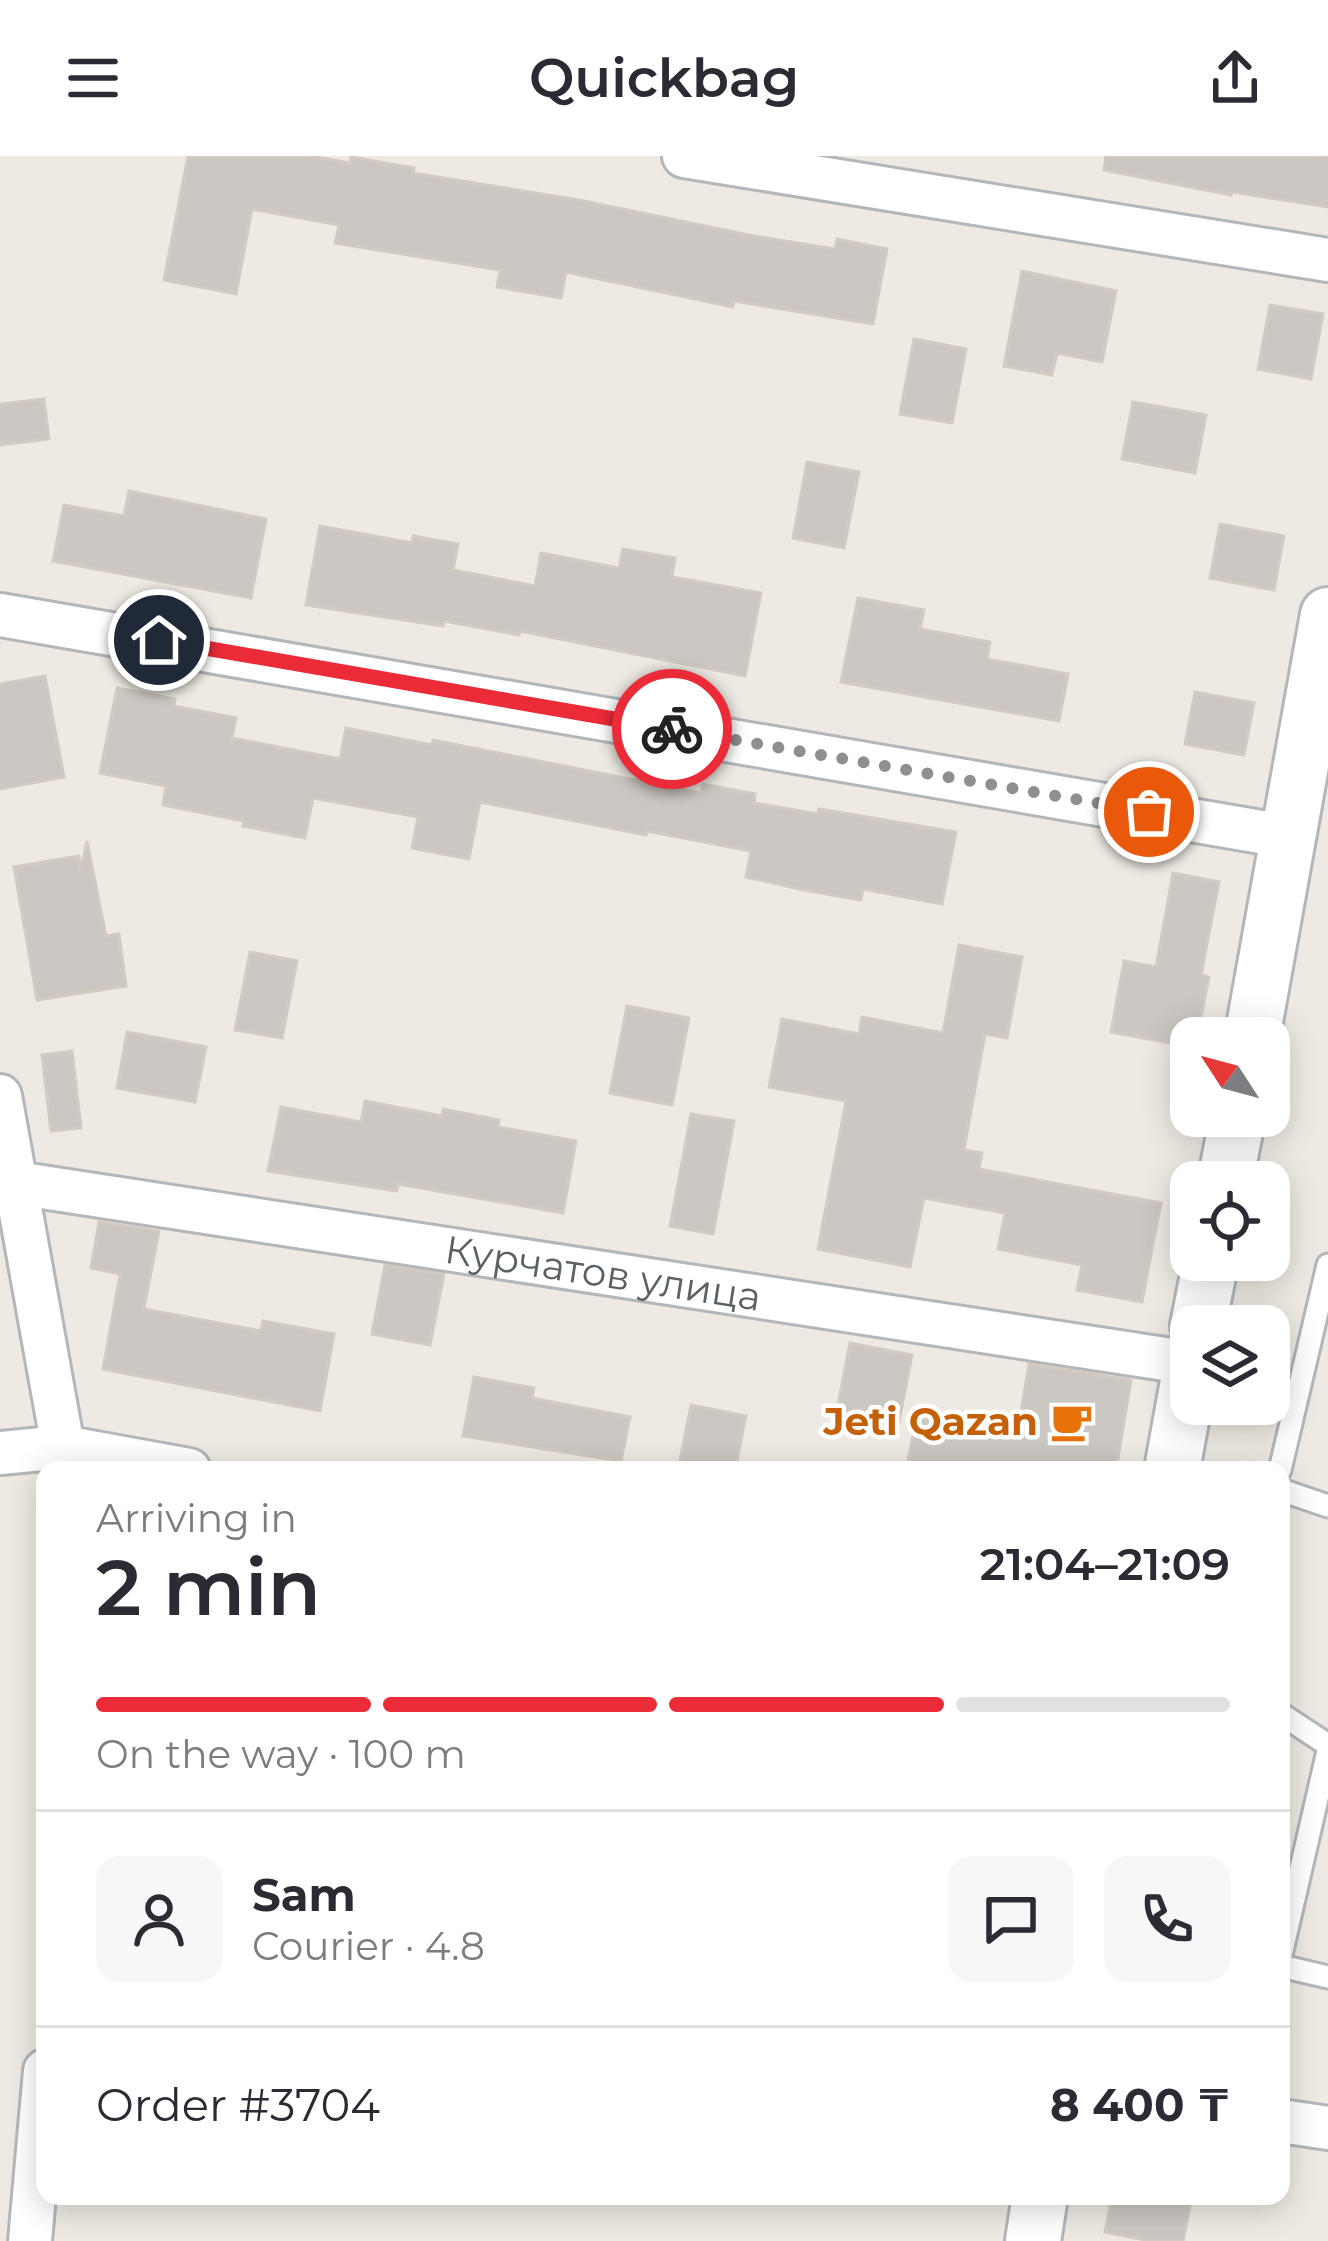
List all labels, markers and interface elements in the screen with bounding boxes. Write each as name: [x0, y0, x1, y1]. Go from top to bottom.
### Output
icon: menu: [60, 45, 126, 111]
text: Quickbag: [529, 45, 799, 111]
icon: share: [1202, 45, 1268, 111]
pin: [108, 589, 210, 691]
icon: home: [126, 607, 192, 673]
courier: [612, 669, 732, 789]
icon: bike: [639, 696, 705, 762]
pin: [1098, 761, 1200, 863]
icon: bag: [1116, 779, 1182, 845]
north arrow: [1170, 1017, 1290, 1137]
map controls: [1170, 1017, 1290, 1425]
button: locate: [1170, 1161, 1290, 1281]
street label: Курчатов улица: [442, 1225, 765, 1321]
button: layers: [1170, 1305, 1290, 1425]
place label: Jeti Qazan: [822, 1397, 1038, 1445]
cafe icon: Jeti Qazan: [1049, 1398, 1095, 1444]
text: Arriving in: [96, 1494, 297, 1542]
text: 21:04–21:09: [980, 1536, 1230, 1591]
text: 2 min: [96, 1539, 321, 1635]
text: On the way · 100 m: [96, 1730, 466, 1778]
button: person: [96, 1856, 222, 1982]
button: chat: [948, 1856, 1074, 1982]
button: phone: [1104, 1856, 1230, 1982]
text: Sam: [252, 1867, 356, 1922]
text: Courier · 4.8: [252, 1922, 485, 1970]
text: Order #3704: [96, 2077, 380, 2132]
text: 8 400 ₸: [1050, 2077, 1230, 2132]

